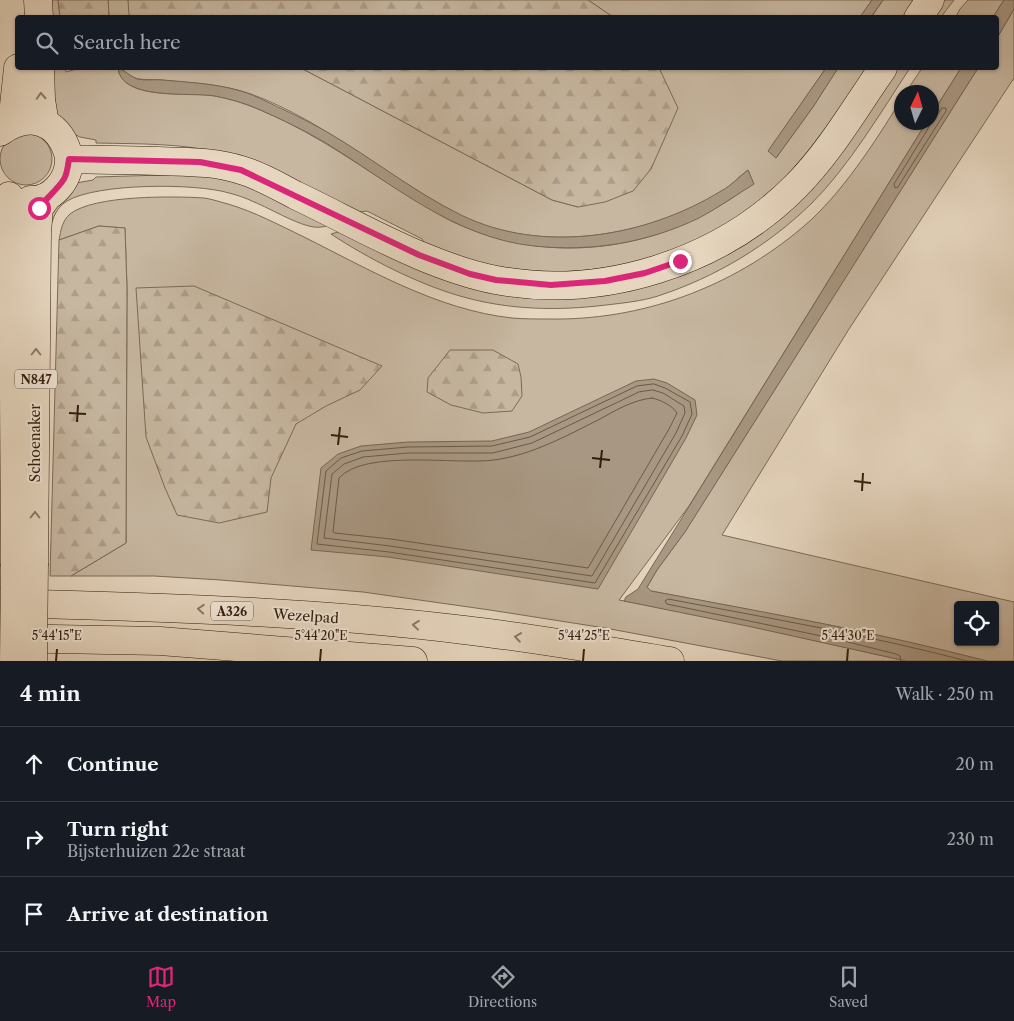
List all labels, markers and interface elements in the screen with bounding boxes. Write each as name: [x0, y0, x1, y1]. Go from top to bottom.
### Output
search box: [15, 15, 999, 70]
icon: search: [33, 29, 61, 57]
text: Search here: [73, 31, 181, 54]
north arrow: [894, 85, 939, 130]
one-way arrow: [36, 91, 47, 99]
route start: [28, 197, 51, 220]
route end: [669, 250, 692, 273]
one-way arrow: [31, 348, 41, 356]
road number: N847: [15, 369, 57, 388]
street label: Schoenaker: [26, 404, 44, 482]
one-way arrow: [30, 510, 40, 518]
map controls: [954, 601, 999, 646]
button: locate: [954, 601, 999, 646]
road number: A326: [211, 602, 253, 620]
one-way arrow: [197, 603, 205, 614]
street label: Wezelpad: [272, 605, 340, 627]
one-way arrow: [411, 620, 419, 631]
text: 5°44'15"E: [32, 628, 82, 643]
text: 5°44'20"E: [294, 628, 348, 643]
text: 5°44'25"E: [558, 628, 610, 643]
text: 5°44'30"E: [822, 628, 874, 643]
one-way arrow: [514, 633, 522, 643]
text: 4 min: [20, 681, 81, 706]
text: Walk · 250 m: [896, 684, 994, 704]
icon: ahead: [20, 750, 48, 778]
text: Continue: [67, 753, 159, 776]
text: 20 m: [955, 754, 994, 774]
text: Turn right: [67, 818, 168, 841]
icon: right: [20, 825, 48, 853]
text: 230 m: [947, 829, 994, 849]
text: Bijsterhuizen 22e straat: [67, 841, 245, 861]
icon: arrive: [20, 900, 48, 928]
text: Arrive at destination: [67, 903, 268, 926]
tab: Map: [146, 963, 176, 1011]
tab: Directions: [468, 963, 537, 1011]
tab: Saved: [829, 963, 868, 1011]

